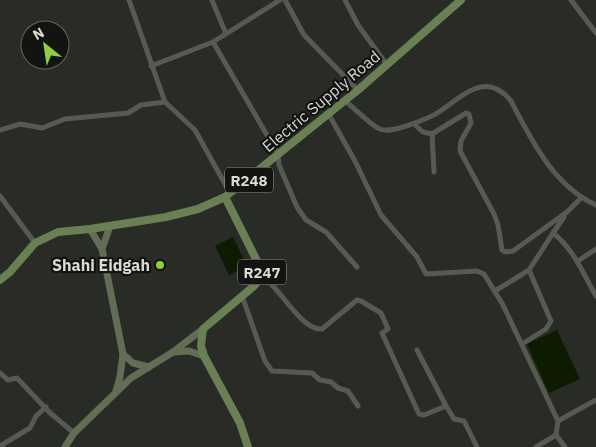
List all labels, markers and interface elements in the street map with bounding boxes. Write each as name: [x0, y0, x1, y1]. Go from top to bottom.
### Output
north arrow: [20, 20, 70, 70]
text: N: [30, 23, 47, 44]
street label: Electric Supply Road: [258, 46, 384, 156]
road number: R248: [225, 168, 273, 192]
place label: Shahi Eidgah: [52, 255, 150, 275]
marker: Shahi Eidgah: [154, 259, 166, 271]
road number: R247: [238, 260, 286, 284]

